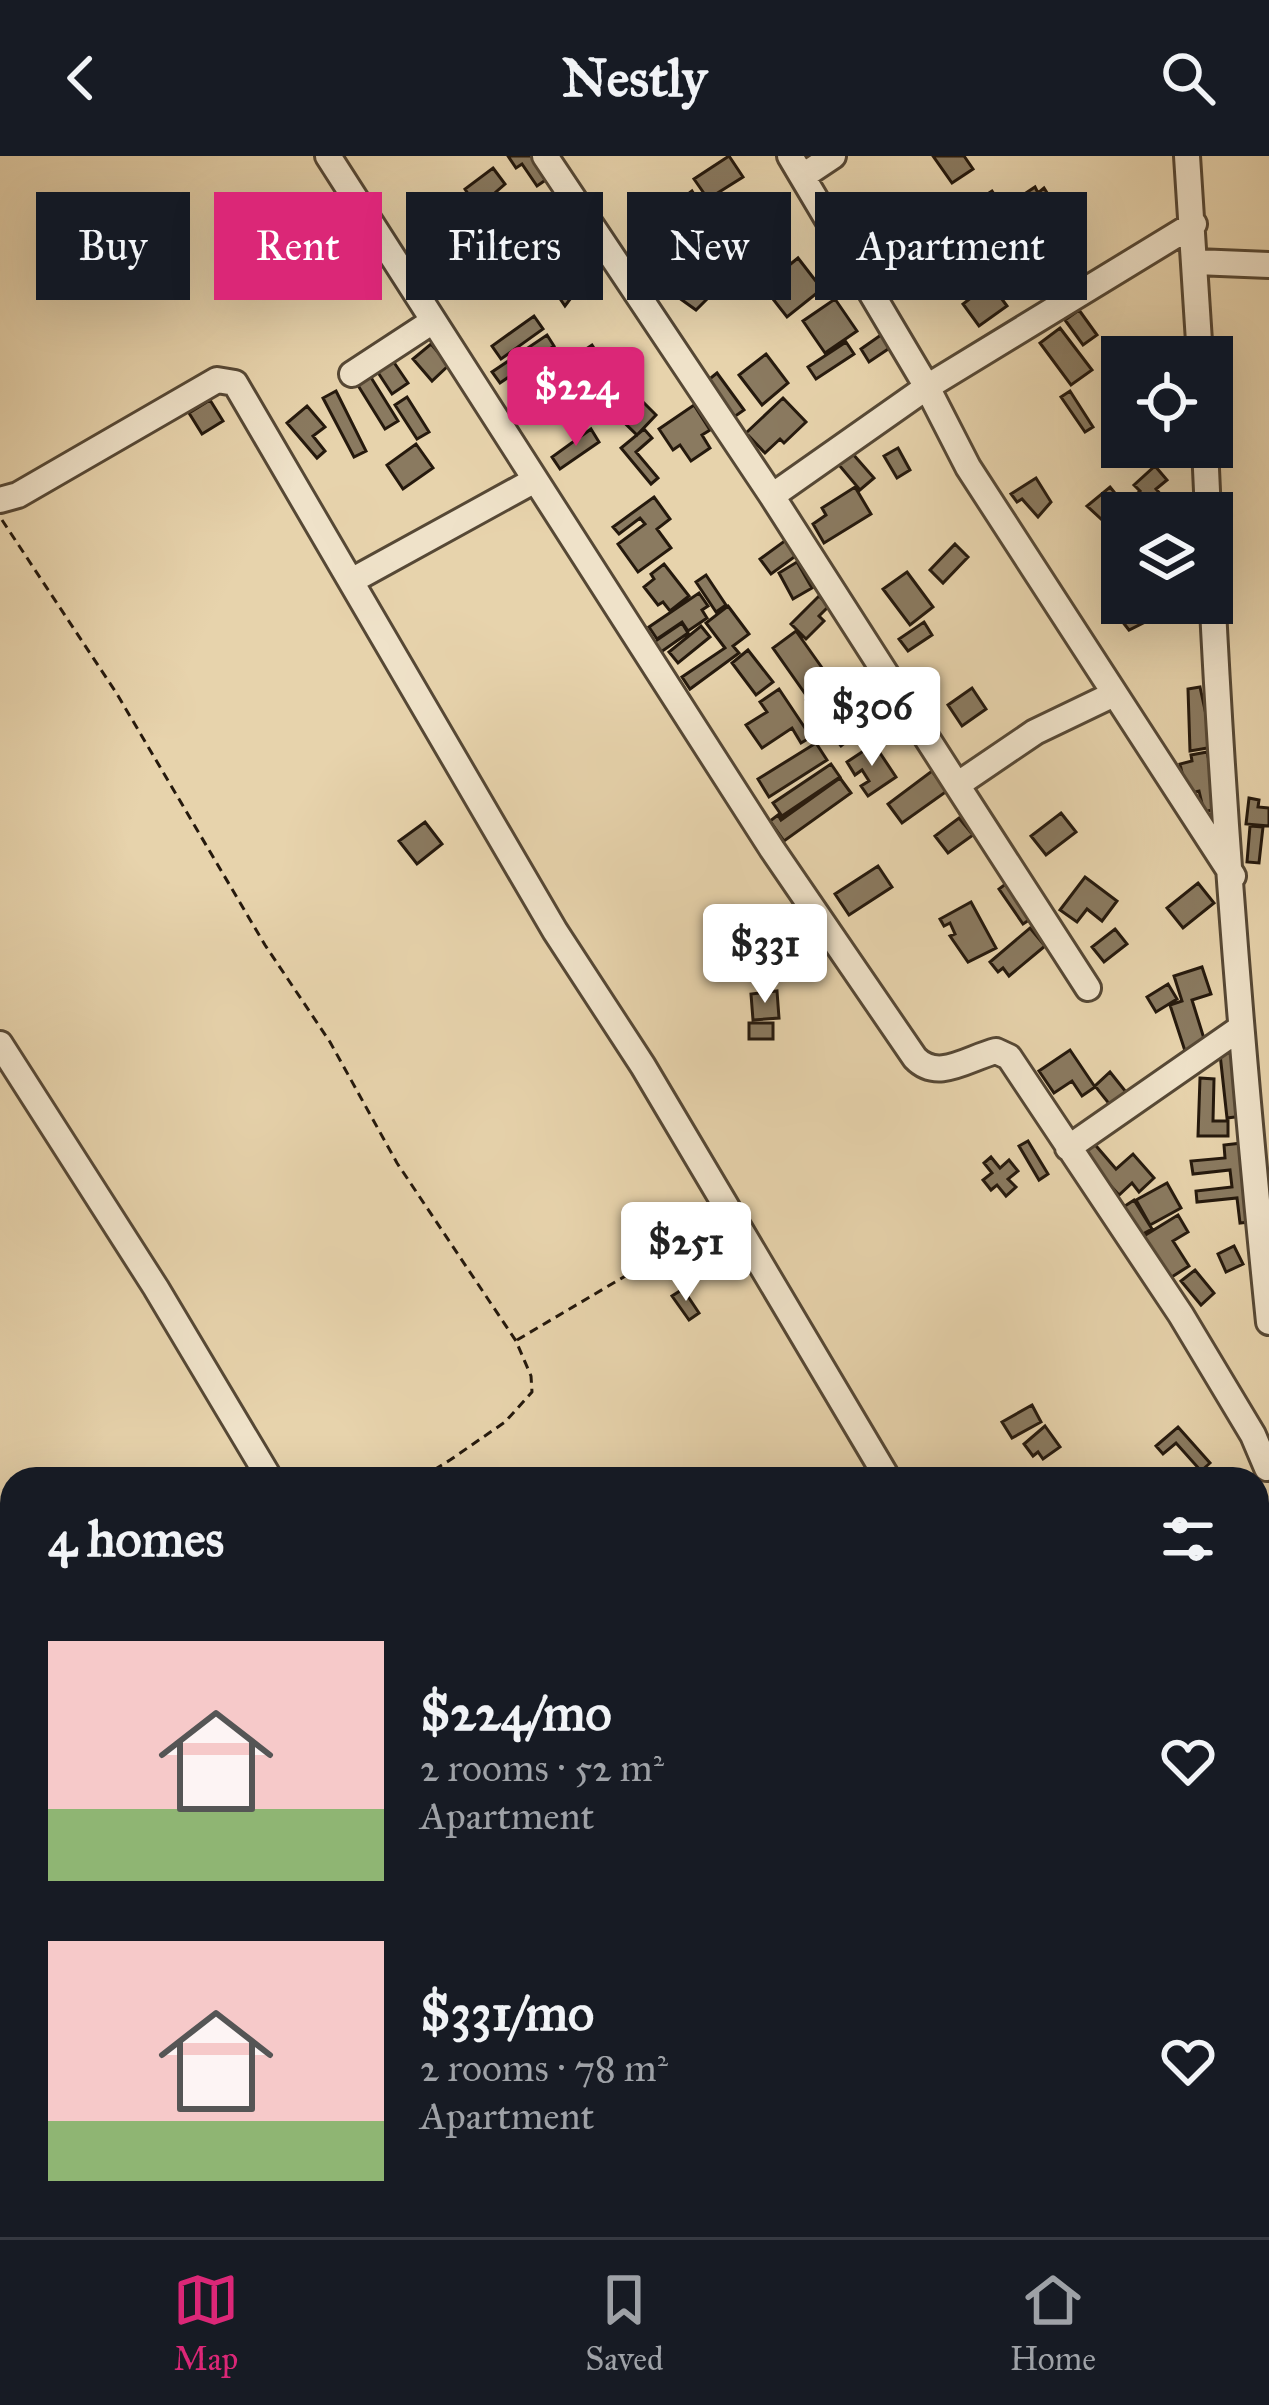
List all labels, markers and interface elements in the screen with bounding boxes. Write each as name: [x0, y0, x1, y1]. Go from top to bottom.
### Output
icon: back: [48, 45, 114, 111]
text: Nestly: [562, 45, 707, 111]
icon: search: [1155, 45, 1221, 111]
chip: Buy: [36, 192, 190, 300]
chip: Rent: [214, 192, 382, 300]
chip: Filters: [406, 192, 603, 300]
chip: New: [627, 192, 791, 300]
chip: Apartment: [815, 192, 1087, 300]
map controls: [1101, 336, 1233, 624]
button: locate: [1101, 336, 1233, 468]
pin: $224: [505, 347, 647, 449]
text: $224: [534, 362, 618, 410]
button: layers: [1101, 492, 1233, 624]
pin: $306: [801, 667, 943, 769]
text: $306: [831, 682, 913, 730]
pin: $331: [694, 904, 836, 1006]
text: $331: [730, 919, 800, 967]
pin: $251: [615, 1202, 757, 1304]
text: $251: [648, 1217, 724, 1265]
icon: filters: [1155, 1506, 1221, 1572]
text: 4 homes: [48, 1508, 224, 1570]
text: $224/mo: [420, 1682, 612, 1744]
icon: home: [144, 1689, 288, 1833]
icon: heart: [1155, 1728, 1221, 1794]
text: 2 rooms · 52 m²: [420, 1744, 664, 1792]
text: Apartment: [420, 1792, 594, 1840]
text: $331/mo: [420, 1982, 594, 2044]
icon: home: [144, 1989, 288, 2133]
icon: heart: [1155, 2028, 1221, 2094]
text: 2 rooms · 78 m²: [420, 2044, 668, 2092]
text: Apartment: [420, 2092, 594, 2140]
tab: Map: [173, 2267, 239, 2379]
tab: Saved: [585, 2267, 664, 2379]
tab: Home: [1010, 2267, 1096, 2379]

